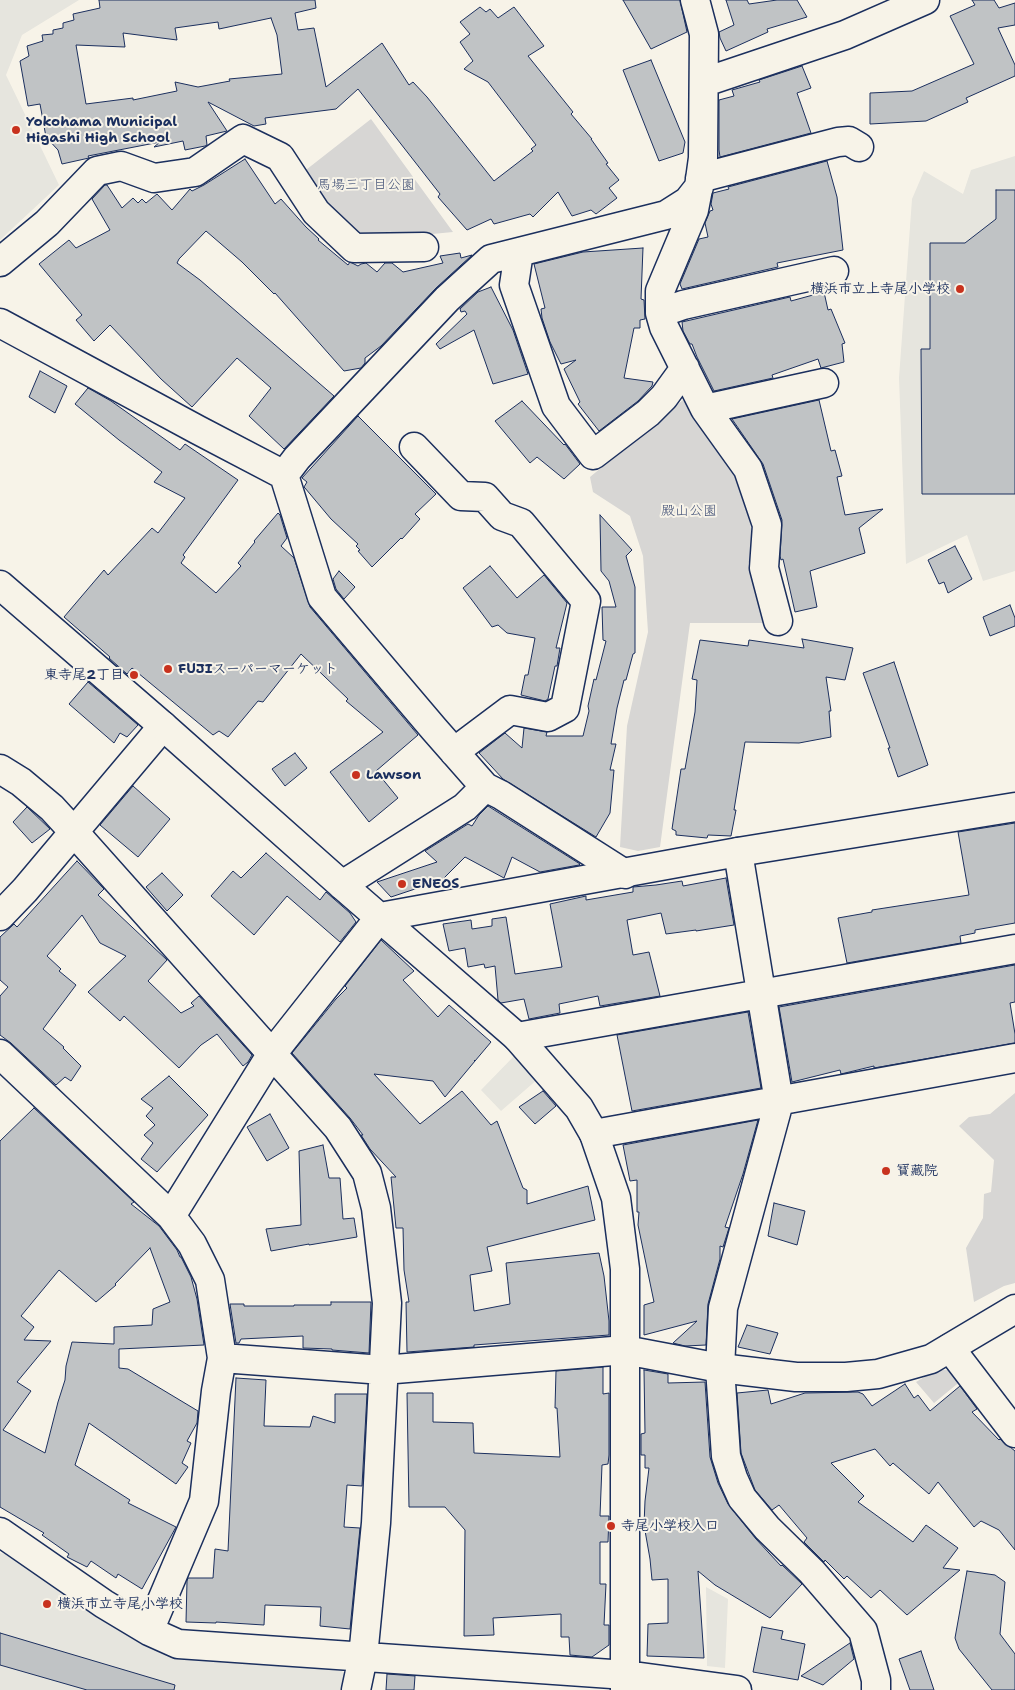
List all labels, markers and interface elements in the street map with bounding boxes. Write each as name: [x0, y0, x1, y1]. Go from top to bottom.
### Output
place label: Yokohama Municipal Higashi High School: [26, 114, 177, 146]
marker: Yokohama Municipal Higashi High School: [10, 124, 22, 136]
park label: 馬場三丁目公園: [317, 177, 415, 193]
place label: 横浜市立上寺尾小学校: [810, 281, 950, 297]
marker: 横浜市立上寺尾小学校: [954, 283, 966, 295]
park label: 殿山公園: [661, 503, 717, 519]
place label: FUJIスーパーマーケット: [178, 661, 338, 677]
marker: FUJIスーパーマーケット: [162, 663, 174, 675]
place label: 東寺尾2丁目: [44, 667, 124, 683]
marker: 東寺尾2丁目: [128, 669, 140, 681]
place label: Lawson: [366, 767, 421, 783]
marker: Lawson: [350, 769, 362, 781]
place label: ENEOS: [412, 876, 459, 892]
marker: ENEOS: [396, 878, 408, 890]
place label: 寳藏院: [896, 1163, 938, 1179]
marker: 寳藏院: [880, 1165, 892, 1177]
place label: 寺尾小学校入口: [621, 1518, 719, 1534]
marker: 寺尾小学校入口: [605, 1520, 617, 1532]
place label: 横浜市立寺尾小学校: [57, 1596, 183, 1612]
marker: 横浜市立寺尾小学校: [41, 1598, 53, 1610]

